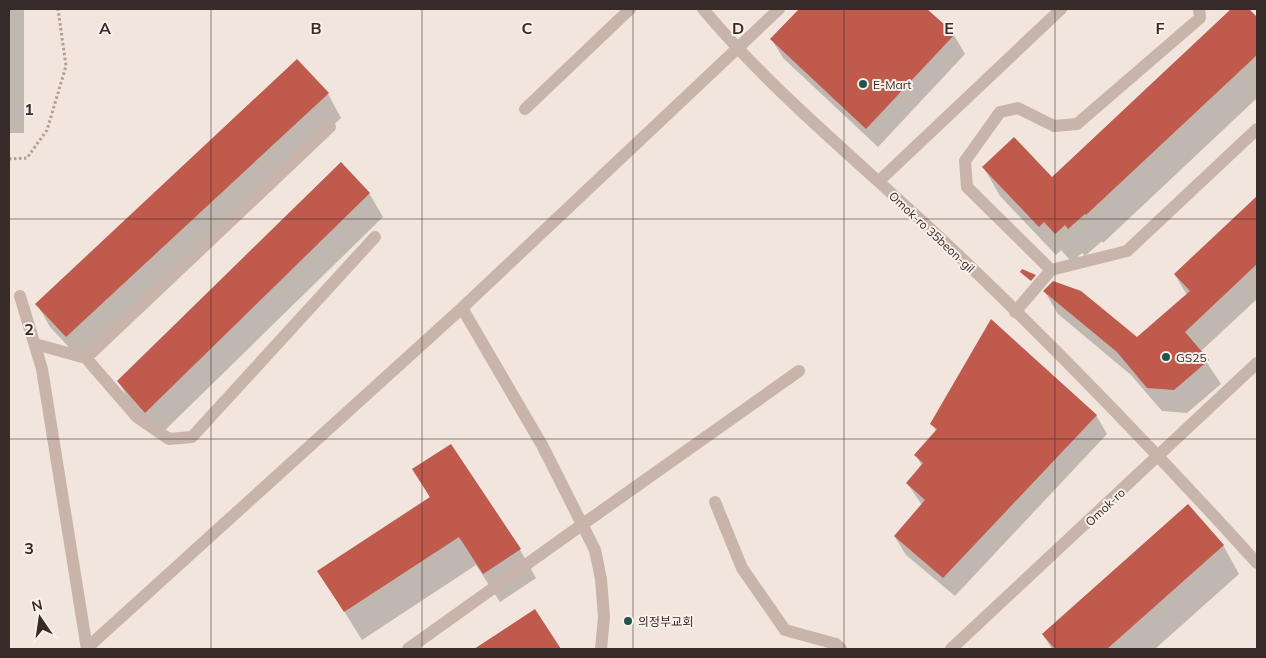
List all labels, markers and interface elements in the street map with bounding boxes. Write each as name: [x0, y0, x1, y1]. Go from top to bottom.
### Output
text: A: [99, 18, 111, 38]
text: B: [310, 18, 322, 38]
text: C: [522, 18, 533, 38]
text: D: [732, 18, 744, 38]
text: E: [944, 18, 954, 38]
text: F: [1155, 18, 1165, 38]
place label: E-Mart: [873, 77, 912, 92]
marker: E-Mart: [857, 78, 869, 90]
text: 1: [24, 99, 34, 119]
street label: Omok-ro 35beon-gil: [886, 188, 978, 276]
text: 2: [24, 319, 34, 339]
place label: GS25: [1176, 350, 1207, 365]
marker: GS25: [1160, 351, 1172, 363]
street label: Omok-ro: [1082, 485, 1128, 529]
text: 3: [24, 538, 34, 558]
north arrow: [15, 593, 65, 643]
text: N: [30, 595, 44, 615]
place label: 의정부교회: [638, 614, 693, 629]
marker: 의정부교회: [622, 615, 634, 627]

